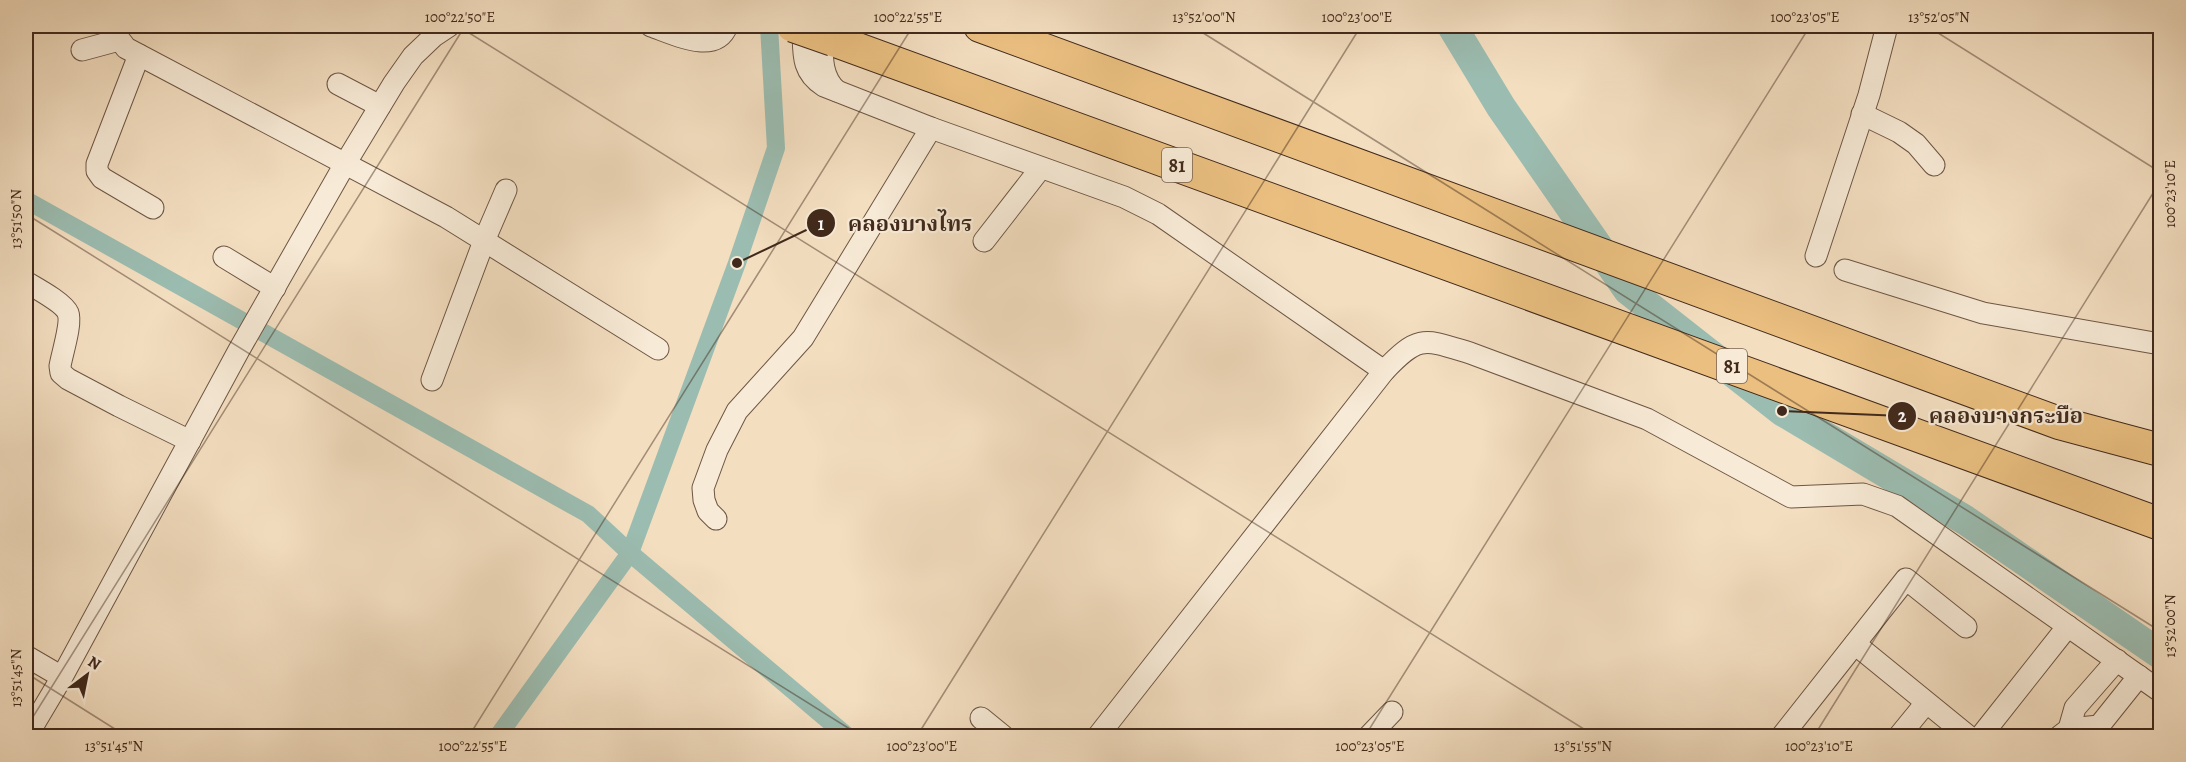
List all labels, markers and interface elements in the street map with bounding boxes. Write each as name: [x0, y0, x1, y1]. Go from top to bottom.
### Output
text: 100°22'50"E: [425, 7, 495, 27]
text: 100°22'55"E: [874, 7, 942, 27]
text: 13°52'00"N: [1172, 7, 1236, 27]
text: 100°23'00"E: [1322, 7, 1392, 27]
text: 100°23'05"E: [1770, 7, 1840, 27]
text: 13°52'05"N: [1908, 7, 1970, 27]
road number: 81: [1162, 148, 1192, 182]
text: 100°23'10"E: [2160, 160, 2180, 228]
text: 13°51'50"N: [6, 189, 26, 249]
callout: คลองบางไทร: [806, 203, 984, 243]
text: คลองบางไทร: [848, 209, 972, 239]
text: 1: [818, 212, 825, 236]
road number: 81: [1717, 349, 1747, 383]
callout: คลองบางกระบือ: [1887, 396, 2095, 436]
text: คลองบางกระบือ: [1929, 401, 2083, 431]
text: 2: [1898, 404, 1907, 428]
text: 13°52'00"N: [2160, 594, 2180, 658]
north arrow: [57, 645, 117, 705]
text: 13°51'45"N: [6, 648, 26, 707]
text: N: [84, 651, 105, 676]
text: 13°51'45"N: [85, 736, 144, 756]
text: 100°22'55"E: [439, 736, 507, 756]
text: 100°23'00"E: [887, 736, 957, 756]
text: 100°23'05"E: [1335, 736, 1405, 756]
text: 13°51'55"N: [1554, 736, 1612, 756]
text: 100°23'10"E: [1785, 736, 1853, 756]

